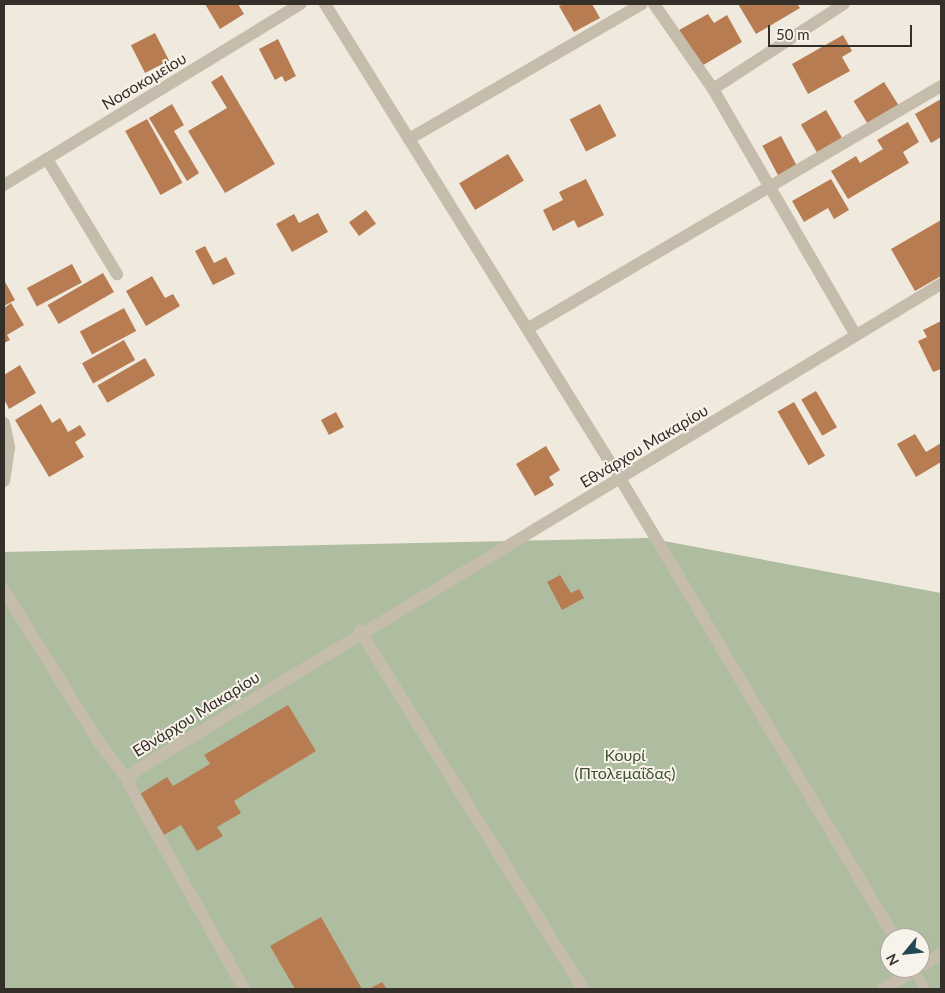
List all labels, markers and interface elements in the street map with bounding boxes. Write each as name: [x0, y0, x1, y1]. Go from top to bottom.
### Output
scale bar: [770, 15, 914, 47]
text: 50 m: [776, 25, 810, 43]
street label: Νοσοκομείου: [98, 48, 190, 114]
street label: Εθνάρχου Μακαρίου: [576, 400, 712, 492]
street label: Εθνάρχου Μακαρίου: [129, 667, 263, 761]
park label: Κουρί (Πτολεμαΐδας): [574, 745, 676, 783]
north arrow: [880, 928, 930, 978]
text: N: [882, 951, 902, 969]

